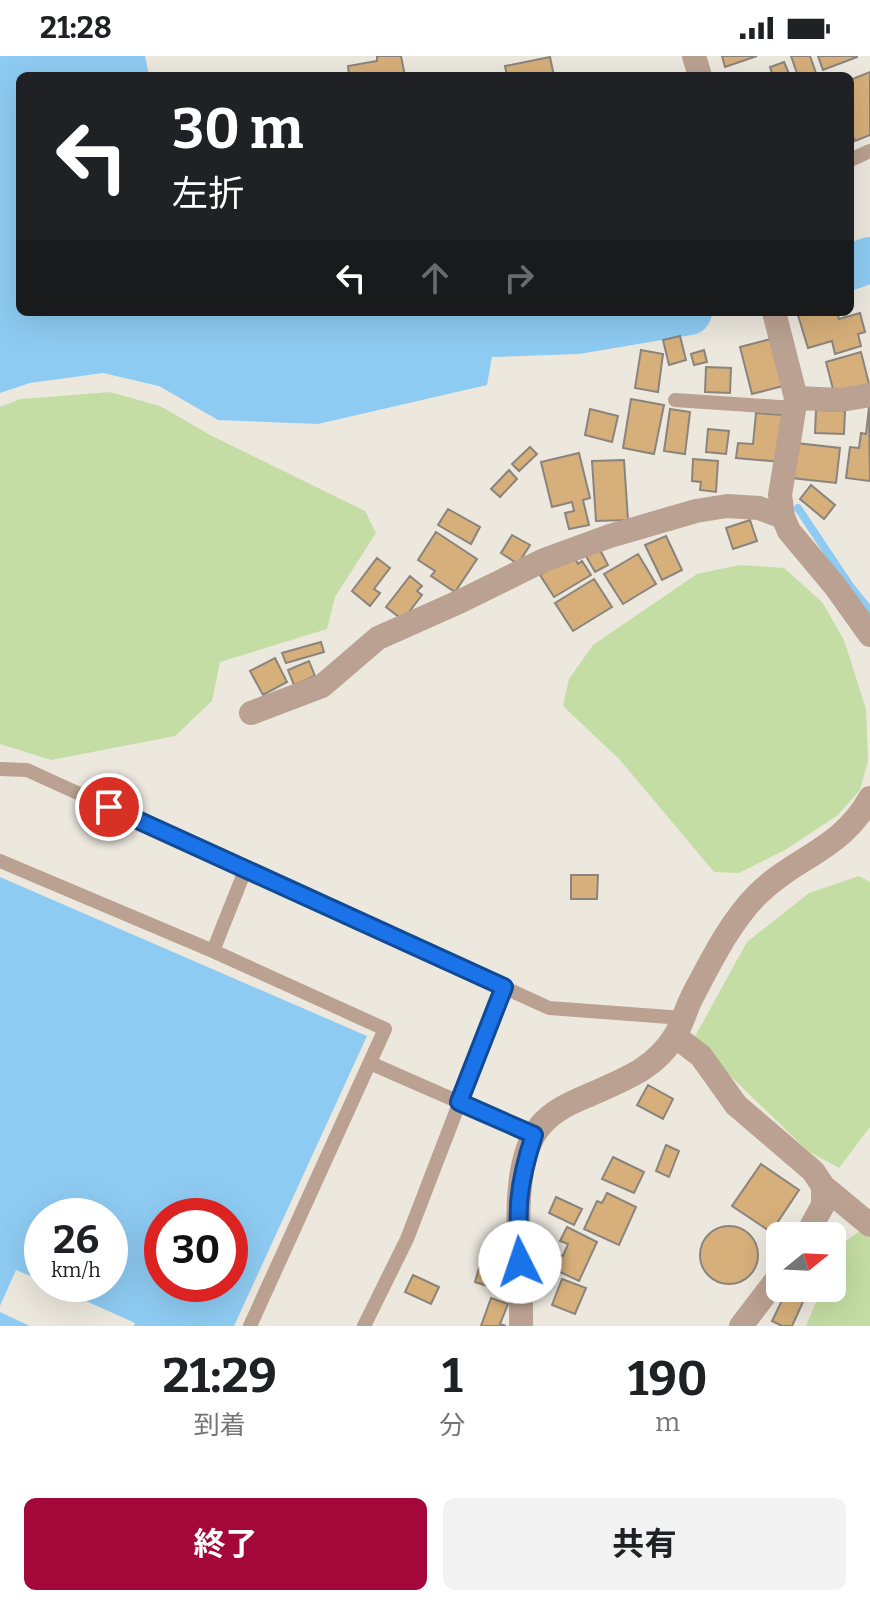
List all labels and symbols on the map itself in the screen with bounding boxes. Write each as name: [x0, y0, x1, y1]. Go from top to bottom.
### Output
pin: [75, 773, 143, 841]
speed limit sign: 30: [144, 1198, 248, 1302]
position arrow: [478, 1220, 562, 1304]
north arrow: [766, 1222, 846, 1302]

